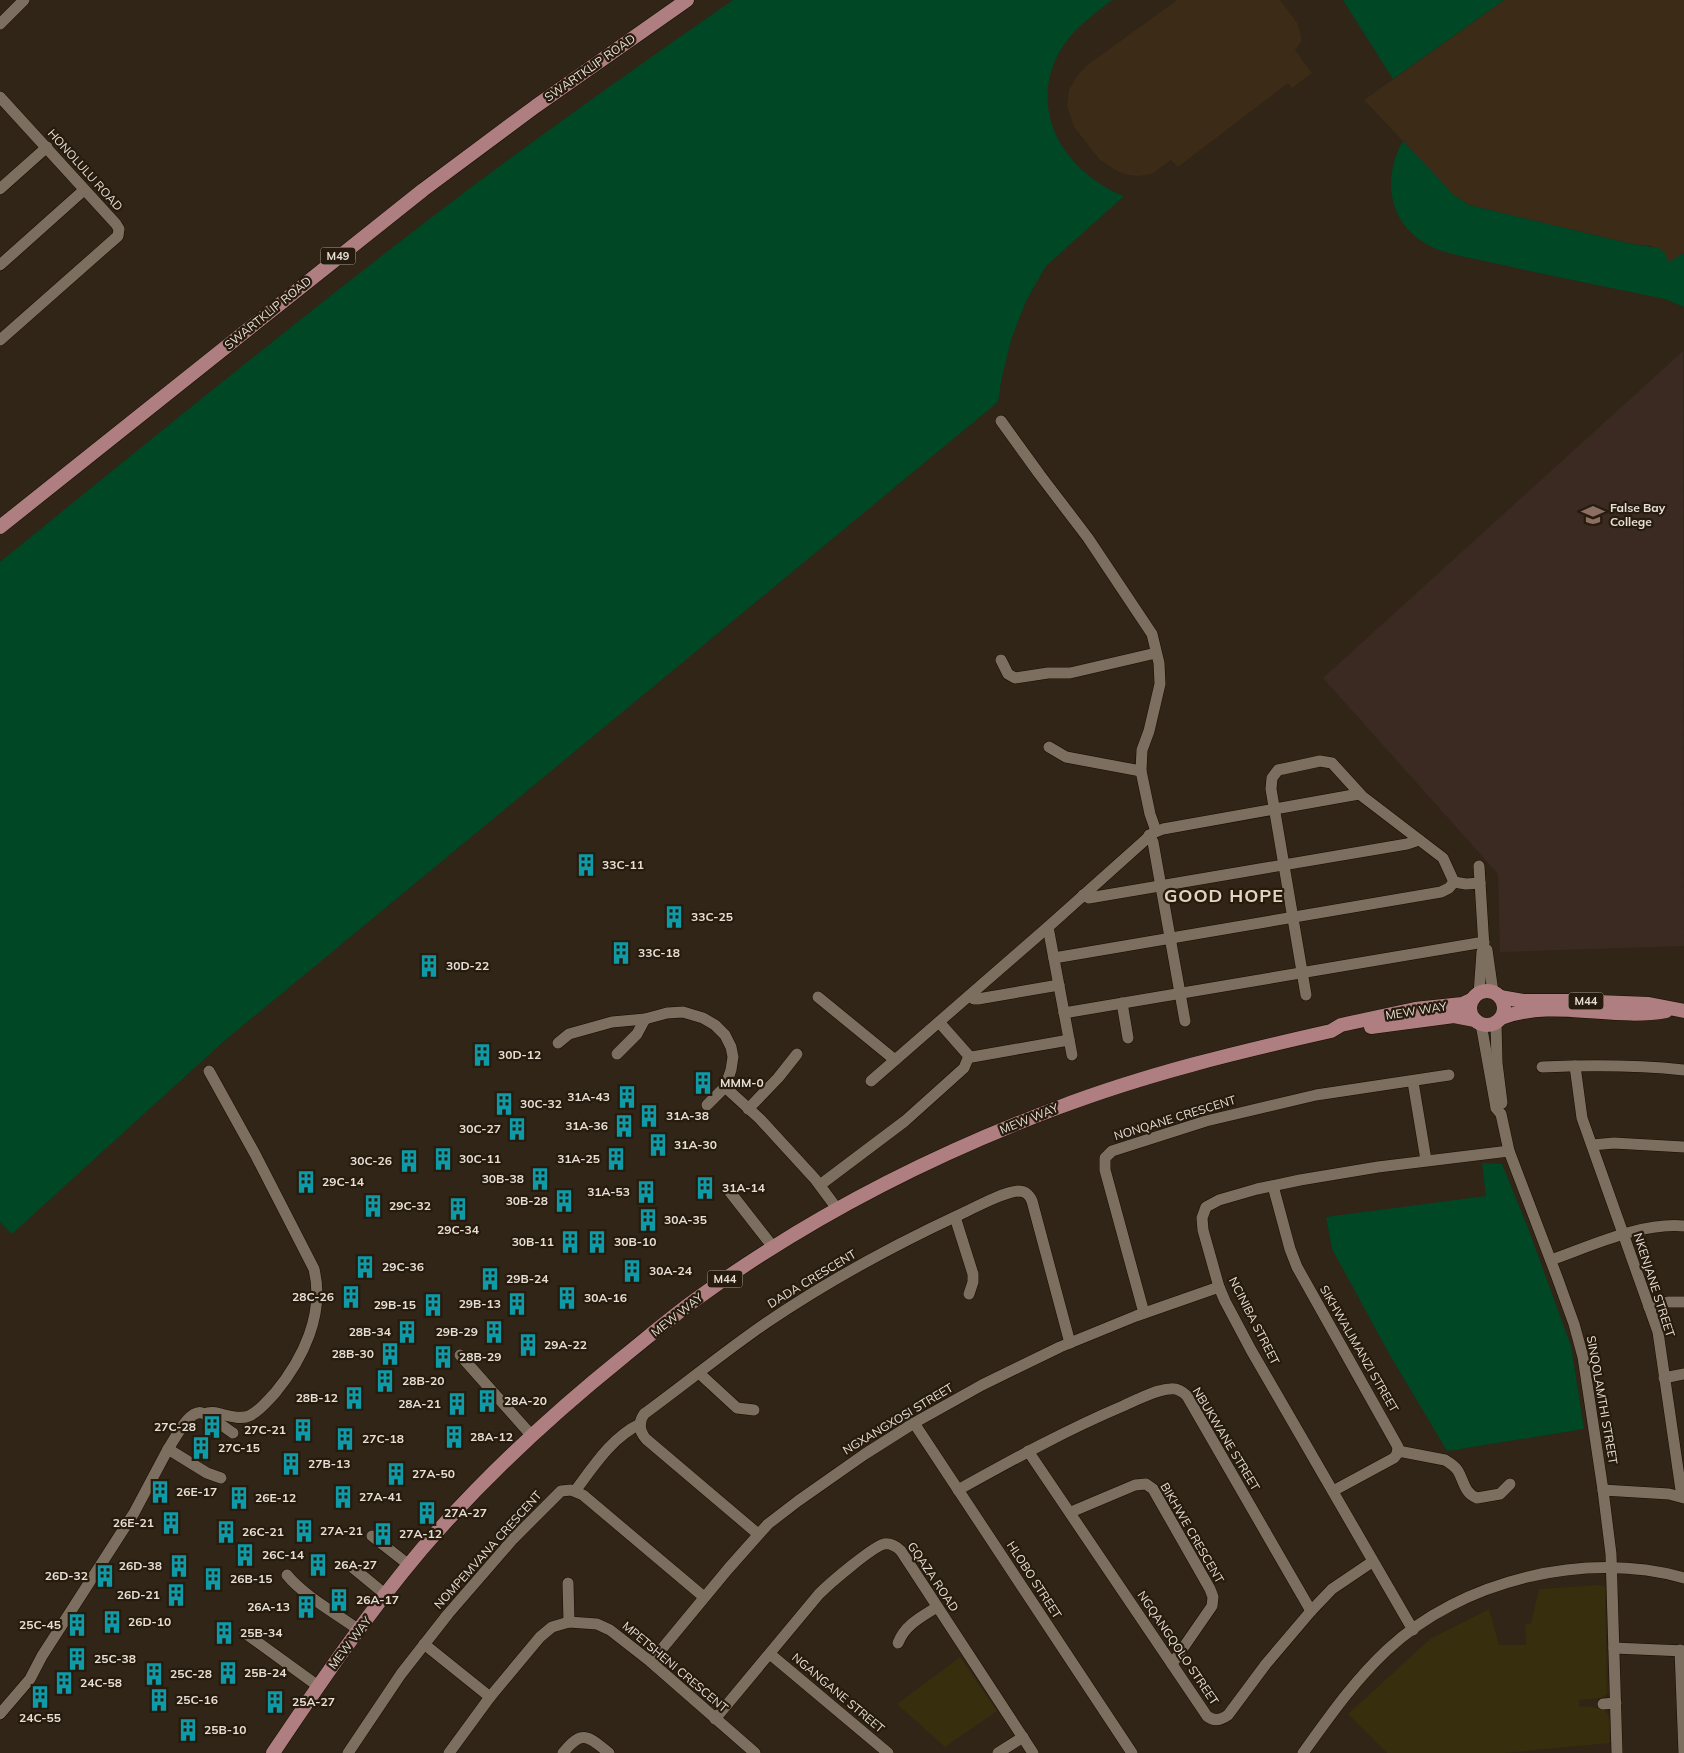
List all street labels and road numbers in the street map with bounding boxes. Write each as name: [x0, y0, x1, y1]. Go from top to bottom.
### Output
street label: SWARTKLIP ROAD: [541, 31, 638, 105]
street label: HONOLULU ROAD: [45, 126, 126, 214]
road number: M49: [320, 248, 356, 264]
street label: SWARTKLIP ROAD: [221, 273, 314, 352]
road number: M44: [1568, 992, 1604, 1009]
street label: MEW WAY: [1384, 998, 1448, 1023]
street label: NONQANE CRESCENT: [1112, 1092, 1238, 1143]
street label: MEW WAY: [997, 1100, 1061, 1137]
street label: NKENJANE STREET: [1631, 1231, 1679, 1339]
street label: DADA CRESCENT: [765, 1246, 859, 1311]
road number: M44: [708, 1270, 742, 1288]
street label: NCINIBA STREET: [1226, 1274, 1283, 1368]
street label: SIKHWALIMANZI STREET: [1317, 1283, 1402, 1416]
street label: MEW WAY: [648, 1289, 706, 1340]
street label: SINQOLAMTHI STREET: [1584, 1334, 1621, 1466]
street label: NGXANGXOSI STREET: [840, 1379, 956, 1458]
street label: NBUKWANE STREET: [1190, 1384, 1264, 1494]
street label: BIKHWE CRESCENT: [1157, 1480, 1228, 1587]
street label: NOMPEMVANA CRESCENT: [431, 1487, 545, 1612]
street label: HLOBO STREET: [1004, 1538, 1065, 1622]
street label: GQAZA ROAD: [905, 1539, 962, 1614]
street label: NGQANGQOLO STREET: [1135, 1588, 1223, 1708]
street label: MEW WAY: [325, 1613, 375, 1672]
street label: MPETSHENI CRESCENT: [619, 1618, 732, 1716]
street label: NGANGANE STREET: [789, 1649, 888, 1736]

